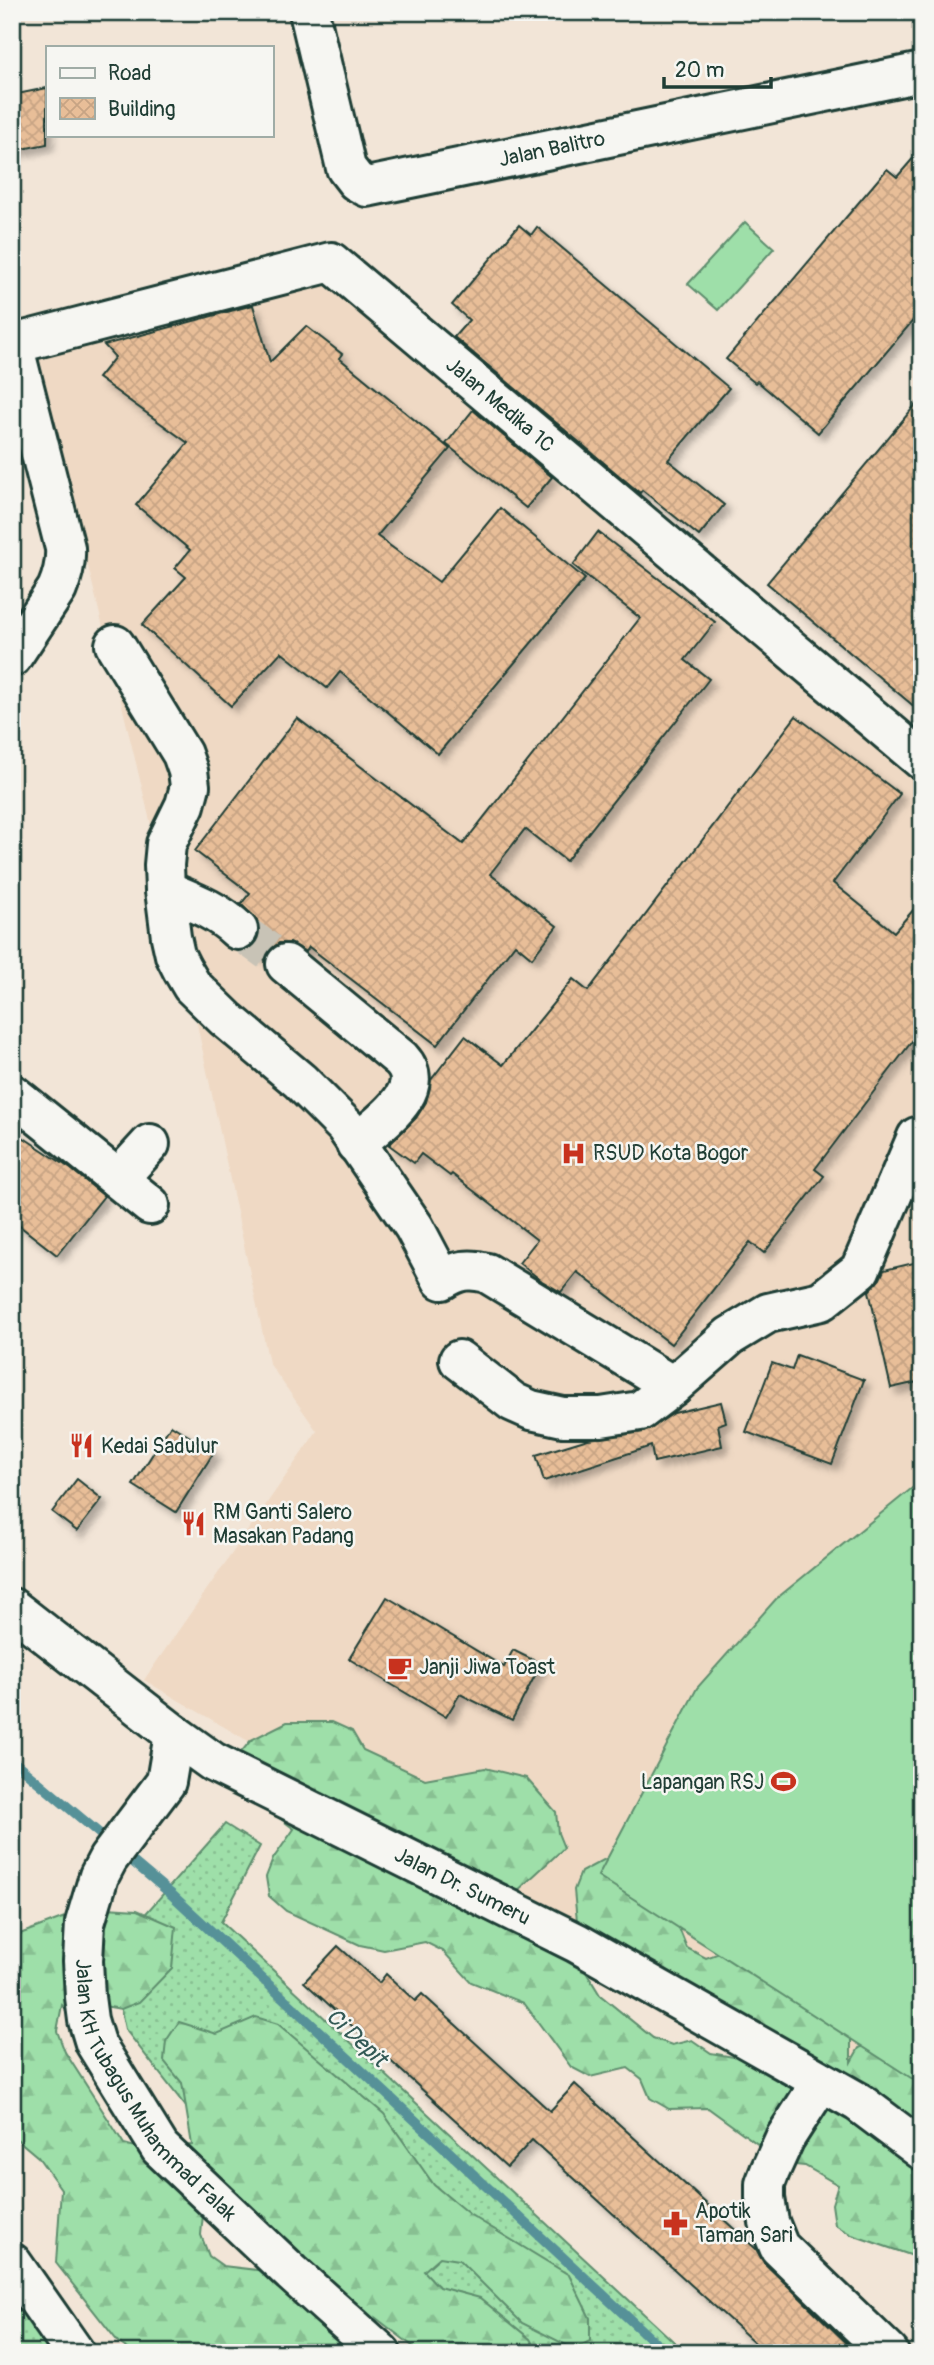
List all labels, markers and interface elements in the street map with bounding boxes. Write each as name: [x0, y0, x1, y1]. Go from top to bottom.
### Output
legend: [46, 46, 273, 136]
scale bar: [664, 46, 771, 90]
text: 20 m: [675, 57, 724, 84]
text: Road: [108, 60, 152, 87]
text: Building: [108, 96, 175, 123]
street label: Jalan Balitro: [496, 125, 607, 173]
street label: Jalan Medika 1C: [440, 352, 560, 459]
hospital icon: RSUD Kota Bogor: [559, 1139, 587, 1167]
place label: RSUD Kota Bogor: [593, 1140, 749, 1167]
restaurant icon: Kedai Sadulur: [67, 1432, 95, 1460]
place label: Kedai Sadulur: [101, 1433, 219, 1460]
place label: RM Ganti Salero Masakan Padang: [213, 1499, 354, 1550]
restaurant icon: RM Ganti Salero Masakan Padang: [179, 1510, 207, 1538]
cafe icon: Janji Jiwa Toast: [385, 1653, 413, 1681]
place label: Janji Jiwa Toast: [419, 1654, 556, 1681]
sports icon: Lapangan RSJ: [770, 1768, 798, 1796]
place label: Lapangan RSJ: [641, 1769, 764, 1796]
street label: Jalan Dr. Sumeru: [390, 1841, 535, 1932]
street label: Jalan KH Tubagus Muhammad Falak: [69, 1958, 242, 2228]
water label: Ci Depit: [320, 2002, 395, 2075]
place label: Apotik Taman Sari: [695, 2198, 793, 2249]
pharmacy icon: Apotik Taman Sari: [661, 2209, 689, 2237]

